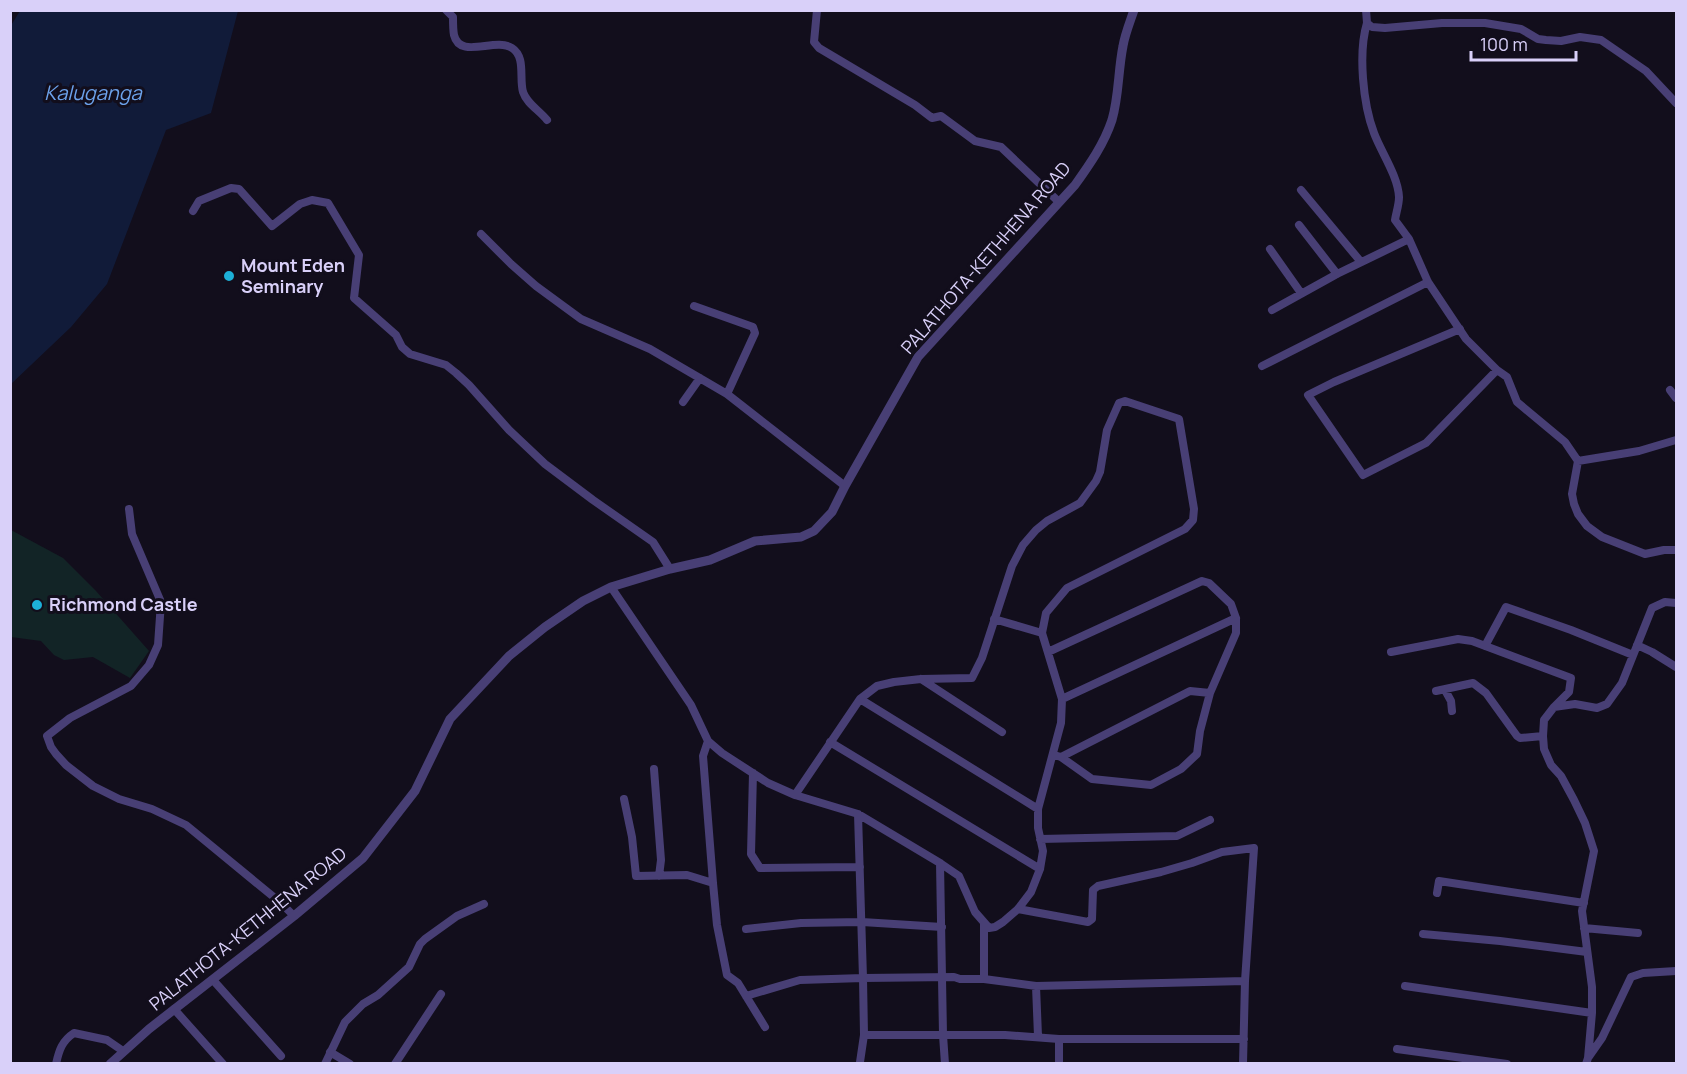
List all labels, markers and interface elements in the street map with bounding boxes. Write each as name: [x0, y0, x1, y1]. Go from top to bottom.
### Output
scale bar: [1471, 24, 1576, 62]
text: 100 m: [1480, 32, 1528, 56]
water label: Kaluganga: [44, 79, 143, 106]
street label: PALATHOTA-KETHHENA ROAD: [895, 156, 1075, 359]
place label: Mount Eden Seminary: [241, 253, 345, 298]
marker: Mount Eden Seminary: [222, 269, 236, 283]
place label: Richmond Castle: [49, 592, 198, 616]
marker: Richmond Castle: [30, 598, 44, 612]
street label: PALATHOTA-KETHHENA ROAD: [144, 841, 351, 1015]

